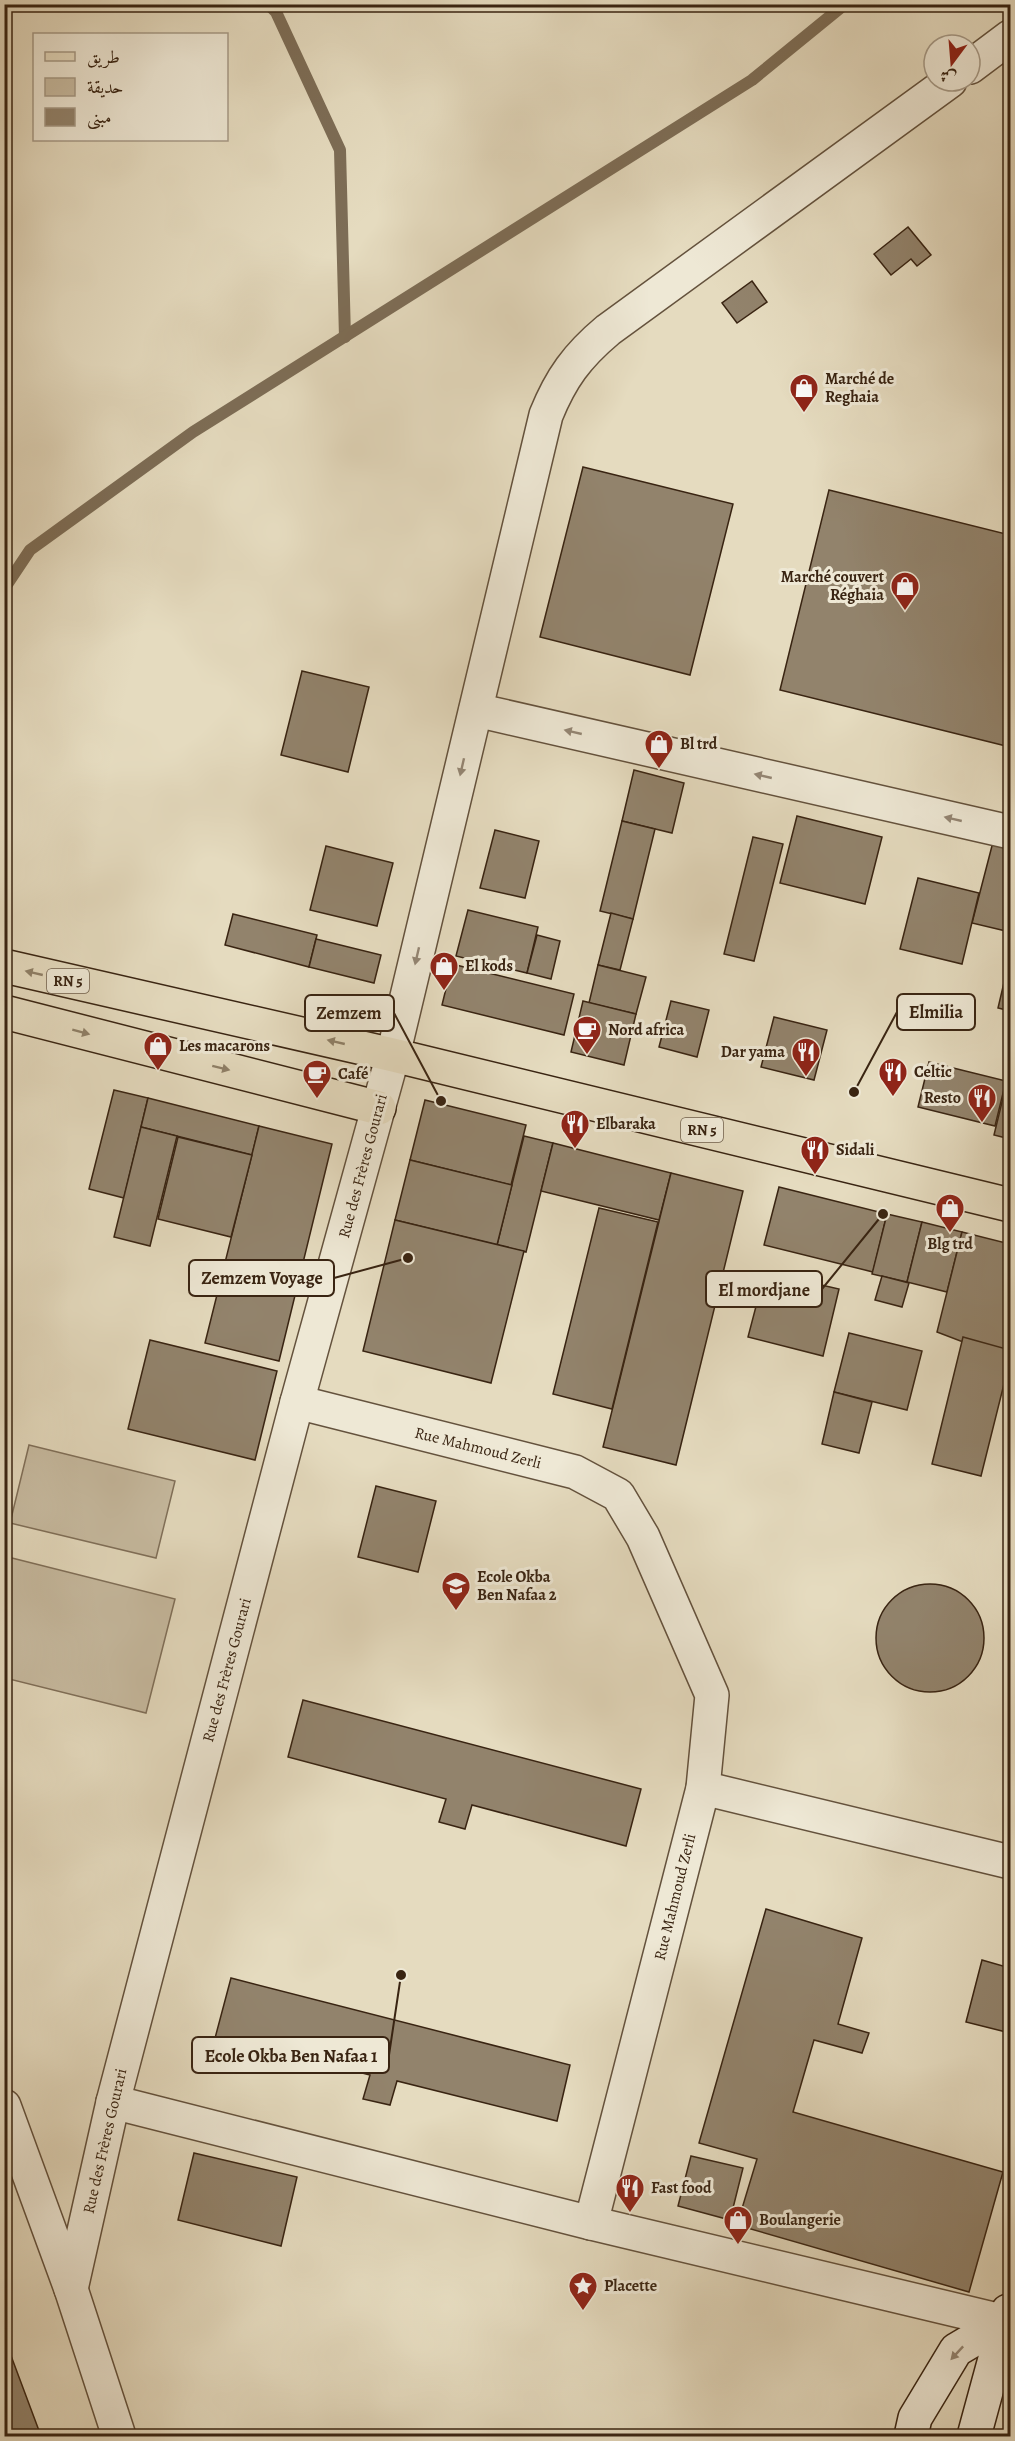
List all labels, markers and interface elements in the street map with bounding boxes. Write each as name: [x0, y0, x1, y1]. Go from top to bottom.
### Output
legend: [33, 33, 228, 141]
north arrow: [922, 33, 982, 93]
text: طريق: [87, 45, 120, 69]
text: ش: [937, 64, 959, 89]
text: حديقة: [87, 75, 123, 99]
text: مبنى: [87, 105, 112, 130]
place label: Marché de Reghaia: [825, 368, 894, 408]
shop icon: Marché de Reghaia: [788, 372, 820, 414]
place label: Marché couvert Réghaia: [781, 566, 885, 606]
shop icon: Marché couvert Réghaia: [889, 570, 921, 612]
one-way arrow: [564, 727, 583, 736]
shop icon: Bl trd: [643, 728, 675, 770]
place label: Bl trd: [680, 733, 718, 755]
one-way arrow: [457, 757, 467, 776]
one-way arrow: [754, 770, 773, 780]
one-way arrow: [944, 814, 963, 823]
one-way arrow: [412, 947, 421, 966]
shop icon: El kods: [428, 950, 460, 992]
place label: El kods: [465, 955, 513, 977]
one-way arrow: [25, 968, 44, 978]
road number: RN 5: [47, 969, 89, 993]
callout: Elmilia: [897, 994, 975, 1030]
callout: Zemzem: [305, 995, 394, 1031]
text: Elmilia: [909, 1000, 964, 1024]
text: Zemzem: [316, 1001, 382, 1025]
cafe icon: Nord africa: [571, 1014, 603, 1056]
place label: Nord africa: [608, 1019, 685, 1041]
one-way arrow: [72, 1028, 91, 1038]
shop icon: Les macarons: [142, 1030, 174, 1072]
place label: Les macarons: [179, 1035, 270, 1057]
restaurant icon: Dar yama: [790, 1036, 822, 1078]
one-way arrow: [327, 1037, 346, 1046]
place label: Dar yama: [721, 1041, 785, 1063]
restaurant icon: Celtic: [877, 1056, 909, 1098]
cafe icon: Café: [301, 1058, 333, 1100]
place label: Celtic: [914, 1061, 952, 1083]
one-way arrow: [212, 1063, 230, 1073]
place label: Café: [338, 1063, 368, 1085]
restaurant icon: Resto: [966, 1082, 998, 1124]
place label: Resto: [924, 1087, 961, 1109]
street label: Rue des Frères Gourari: [333, 1091, 393, 1241]
restaurant icon: Elbaraka: [559, 1108, 591, 1150]
place label: Elbaraka: [596, 1113, 656, 1135]
road number: RN 5: [681, 1118, 723, 1142]
restaurant icon: Sidali: [799, 1134, 831, 1176]
place label: Sidali: [836, 1139, 875, 1161]
shop icon: Blg trd: [934, 1192, 966, 1234]
place label: Blg trd: [927, 1233, 973, 1255]
callout: Zemzem Voyage: [189, 1260, 334, 1296]
text: Zemzem Voyage: [201, 1266, 323, 1290]
callout: El mordjane: [706, 1271, 822, 1307]
text: El mordjane: [718, 1278, 810, 1302]
street label: Rue Mahmoud Zerli: [412, 1422, 544, 1474]
place label: Ecole Okba Ben Nafaa 2: [477, 1566, 557, 1606]
school or university icon: Ecole Okba Ben Nafaa 2: [440, 1570, 472, 1612]
street label: Rue des Frères Gourari: [197, 1595, 257, 1745]
street label: Rue Mahmoud Zerli: [649, 1831, 701, 1963]
callout: Ecole Okba Ben Nafaa 1: [192, 2037, 389, 2073]
text: Ecole Okba Ben Nafaa 1: [204, 2044, 378, 2068]
street label: Rue des Frères Gourari: [78, 2066, 132, 2216]
restaurant icon: Fast food: [614, 2172, 646, 2214]
place label: Fast food: [651, 2177, 712, 2199]
shop icon: Boulangerie: [722, 2204, 754, 2246]
place label: Boulangerie: [759, 2209, 841, 2231]
place icon: Placette: [567, 2270, 599, 2312]
place label: Placette: [604, 2275, 657, 2297]
one-way arrow: [950, 2345, 964, 2360]

